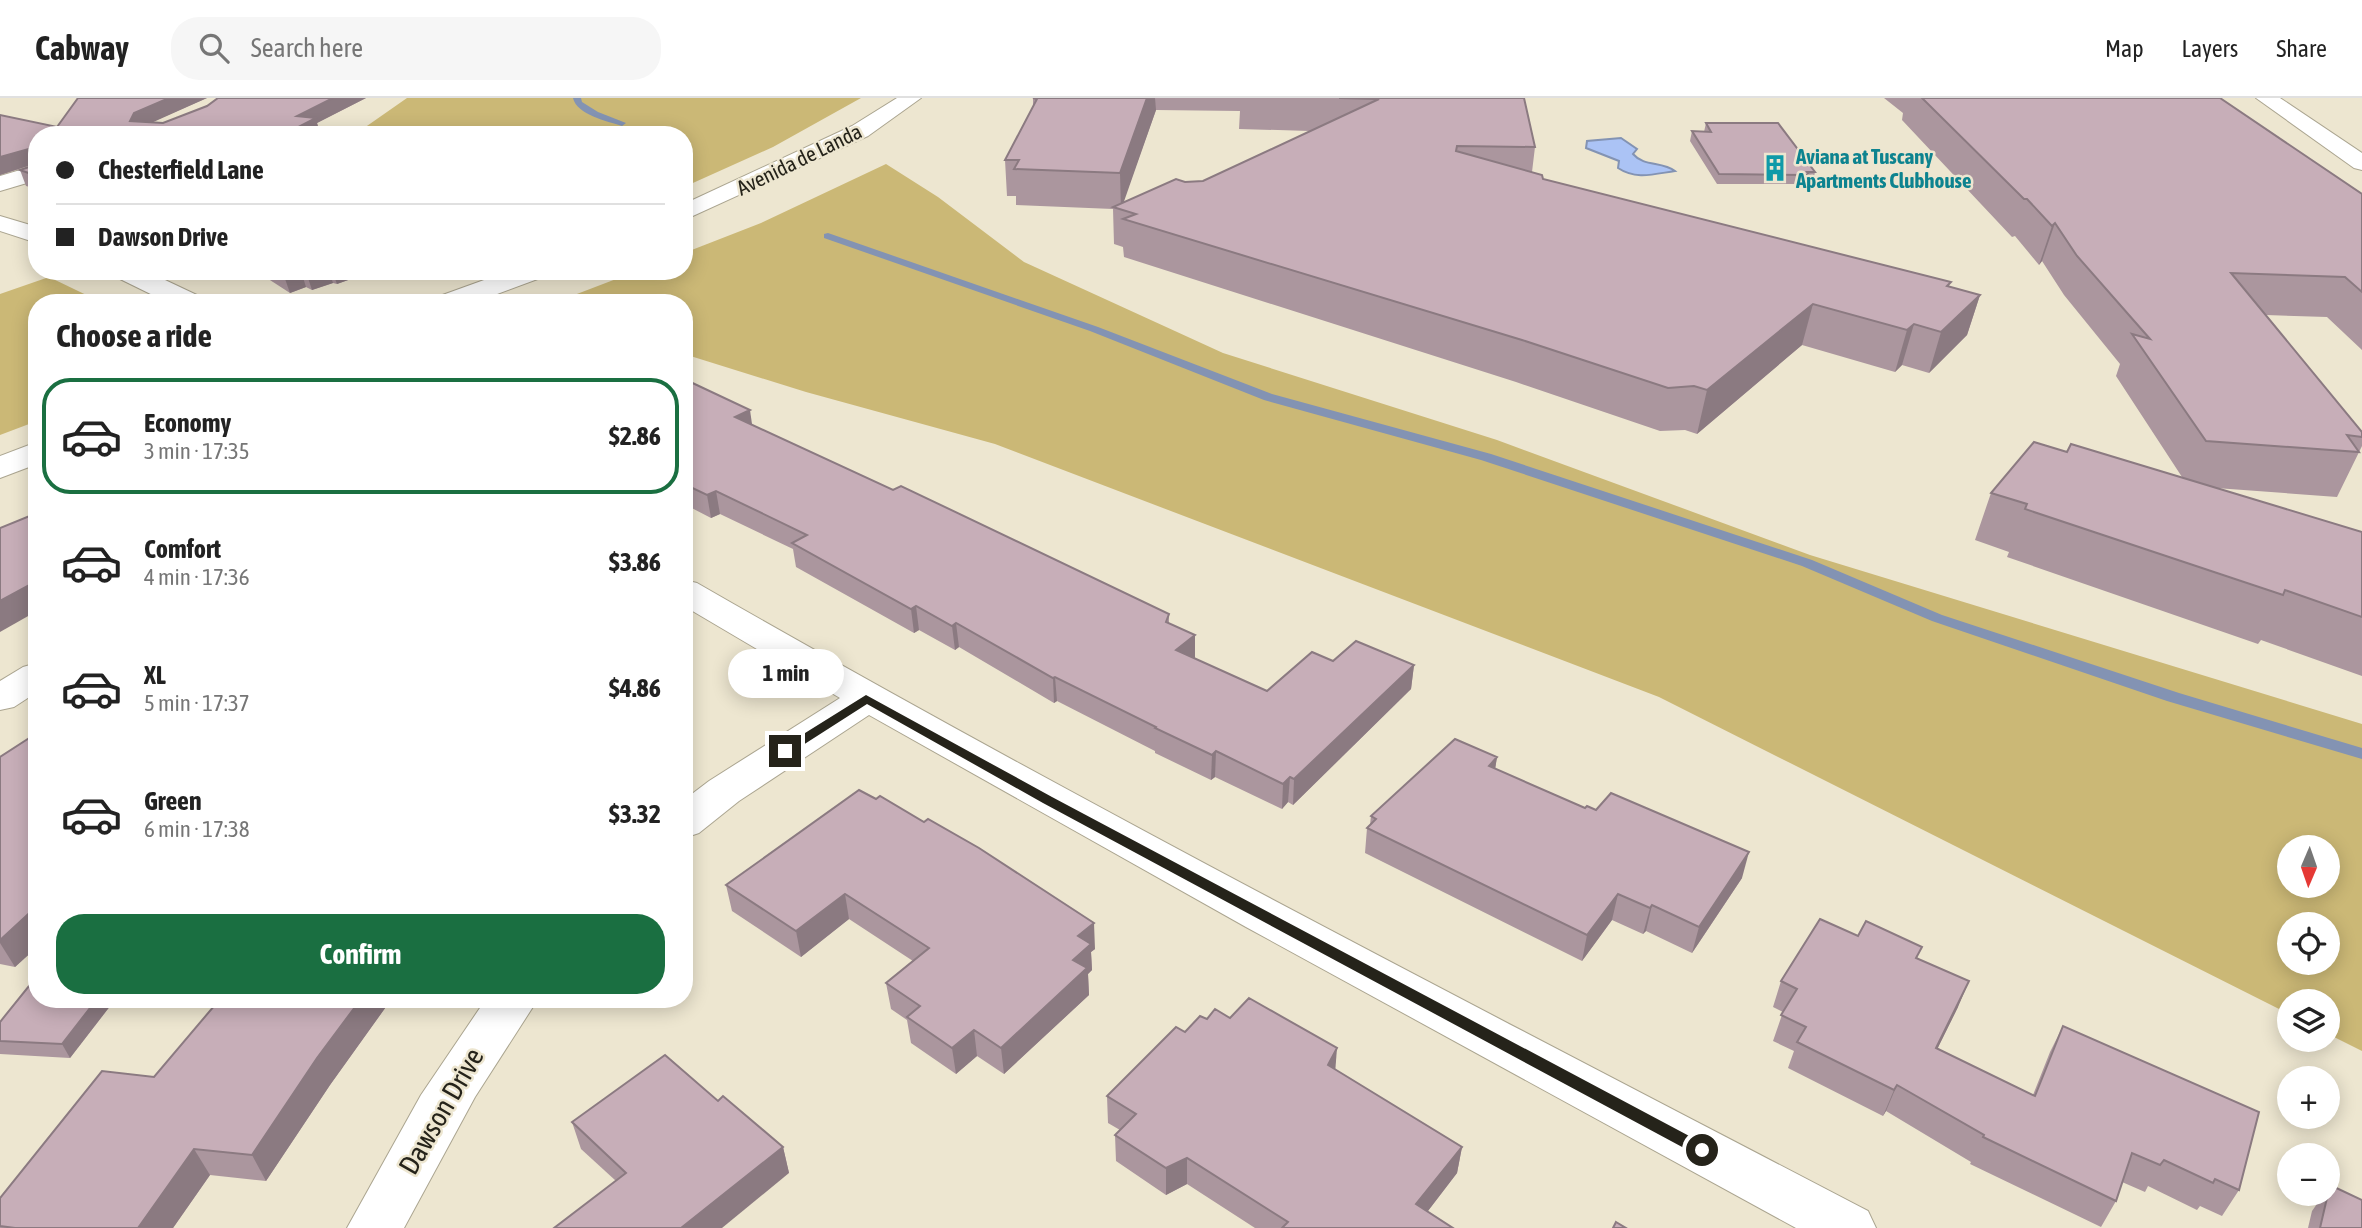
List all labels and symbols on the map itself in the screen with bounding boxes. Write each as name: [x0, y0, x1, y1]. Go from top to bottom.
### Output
street label: Avenida de Landa: [733, 118, 865, 200]
place label: Aviana at Tuscany Apartments Clubhouse: [1795, 144, 1971, 192]
building icon: Aviana at Tuscany Apartments Clubhouse: [1760, 153, 1790, 183]
callout: 1 min: [727, 650, 843, 698]
route end: [769, 735, 801, 767]
north arrow: [2277, 835, 2340, 898]
street label: Dawson Drive: [392, 1042, 490, 1180]
route start: [1686, 1134, 1718, 1166]

